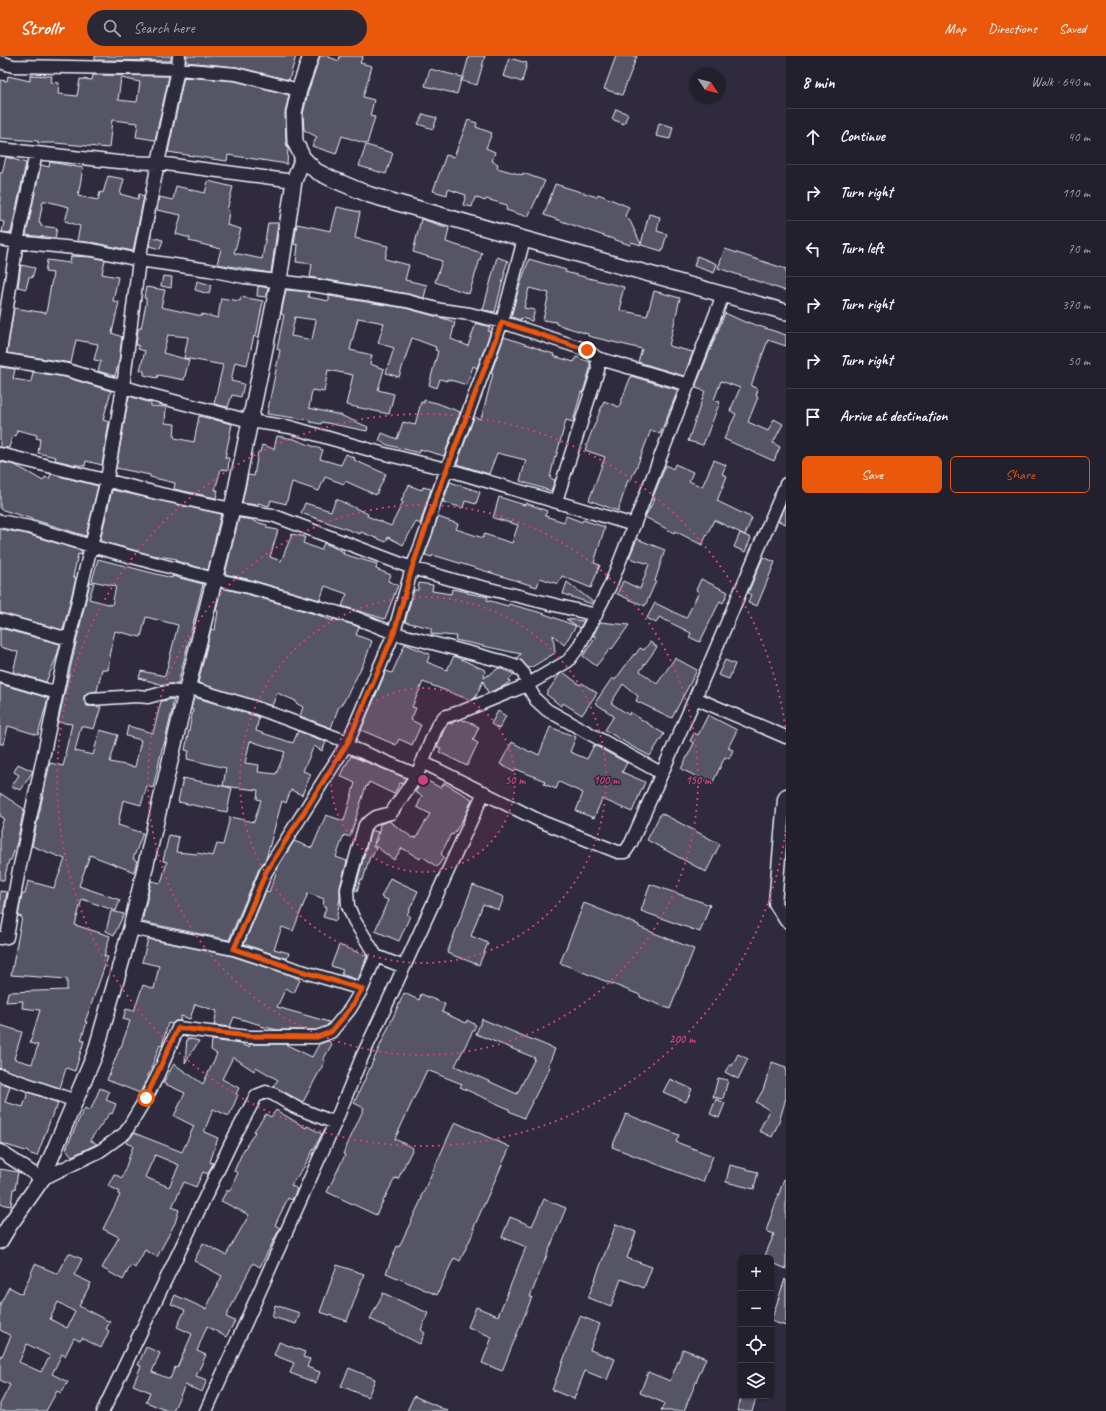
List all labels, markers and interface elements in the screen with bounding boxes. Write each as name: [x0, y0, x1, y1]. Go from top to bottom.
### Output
search box: [87, 10, 367, 46]
text: Strollr: [20, 16, 63, 40]
icon: search: [101, 17, 123, 39]
text: Search here: [133, 19, 195, 38]
text: Map: [945, 20, 966, 37]
text: Directions: [988, 20, 1037, 37]
text: Saved: [1059, 20, 1086, 37]
north arrow: [690, 68, 726, 104]
text: 8 min: [802, 72, 835, 93]
text: Walk · 640 m: [1031, 74, 1090, 90]
icon: ahead: [802, 126, 824, 148]
text: Continue: [840, 127, 885, 146]
text: 40 m: [1068, 129, 1090, 145]
icon: right: [802, 182, 824, 204]
text: Turn right: [840, 183, 893, 202]
text: 110 m: [1062, 185, 1090, 201]
icon: left: [802, 238, 824, 260]
text: Turn left: [840, 239, 883, 258]
text: 70 m: [1068, 241, 1090, 257]
icon: right: [802, 294, 824, 316]
text: Turn right: [840, 295, 893, 314]
text: 370 m: [1062, 297, 1090, 313]
route end: [578, 341, 596, 359]
icon: right: [802, 350, 824, 372]
text: Turn right: [840, 351, 893, 370]
text: 50 m: [1068, 353, 1090, 369]
icon: arrive: [802, 406, 824, 428]
text: Arrive at destination: [840, 407, 947, 426]
button: Save: [802, 456, 942, 493]
button: Share: [950, 456, 1090, 493]
text: 50 m: [505, 772, 526, 788]
text: 100 m: [593, 772, 620, 788]
text: 150 m: [685, 772, 712, 788]
centre of rings: [416, 773, 430, 787]
text: 200 m: [669, 1031, 696, 1047]
route start: [137, 1089, 155, 1107]
map controls: [738, 1255, 774, 1399]
button: +: [738, 1255, 774, 1291]
button: −: [738, 1291, 774, 1327]
button: locate: [738, 1327, 774, 1363]
button: layers: [738, 1363, 774, 1399]

